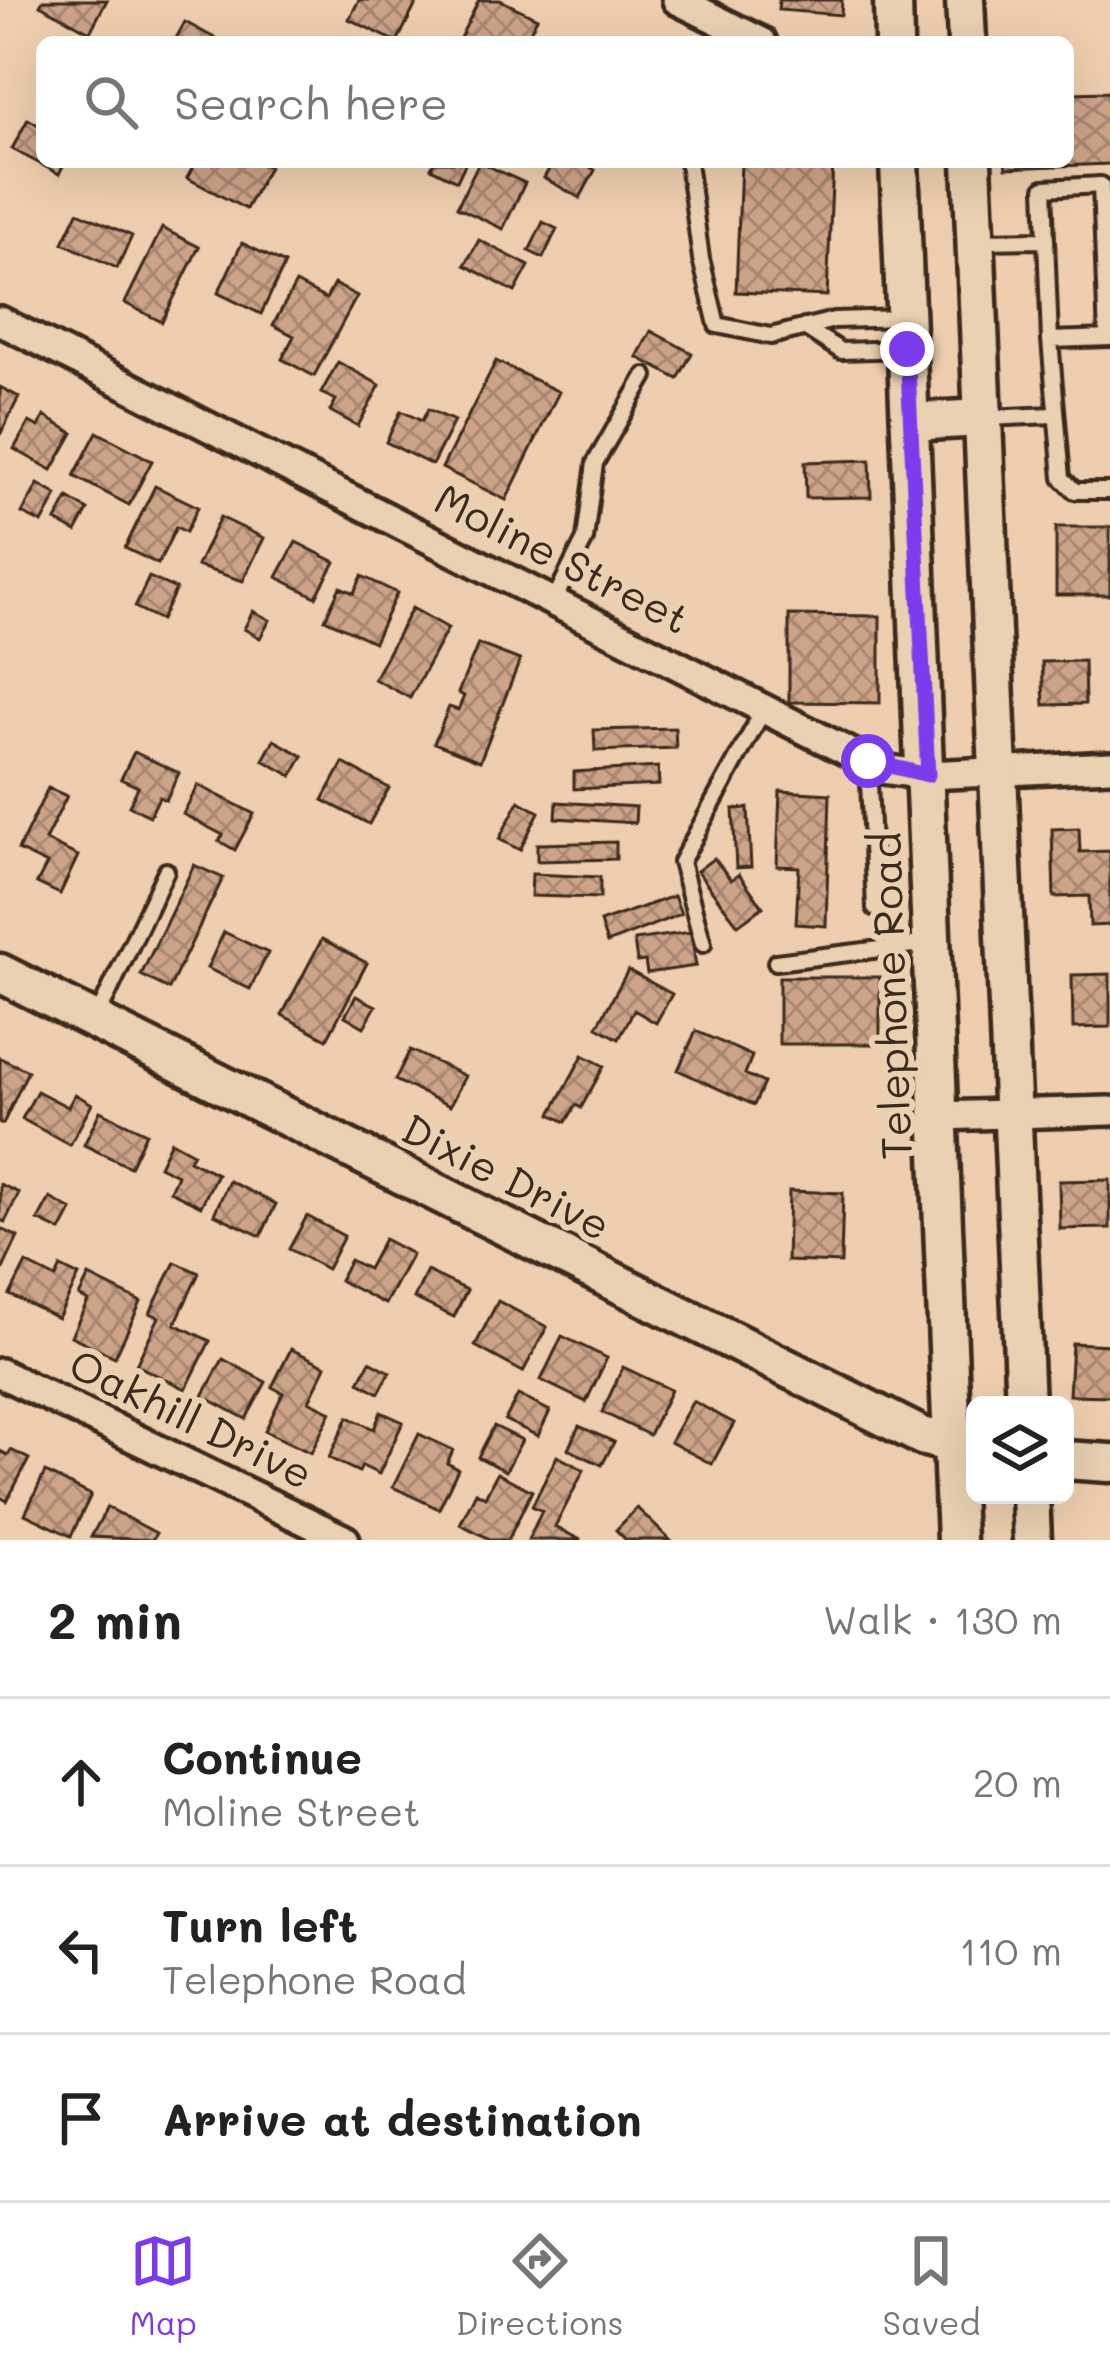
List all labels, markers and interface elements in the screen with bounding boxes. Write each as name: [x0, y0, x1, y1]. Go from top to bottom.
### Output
search box: [36, 36, 1074, 168]
icon: search: [78, 69, 144, 135]
text: Search here: [174, 73, 448, 131]
route end: [880, 322, 934, 376]
street label: Moline Street: [426, 470, 699, 645]
route start: [841, 734, 895, 788]
street label: Telephone Road: [856, 831, 923, 1161]
street label: Dixie Drive: [393, 1100, 620, 1252]
street label: Oakhill Drive: [61, 1335, 322, 1500]
map controls: [966, 1396, 1074, 1504]
button: layers: [966, 1396, 1074, 1504]
text: 2 min: [48, 1585, 182, 1652]
text: Walk · 130 m: [823, 1593, 1062, 1644]
text: Continue: [162, 1727, 362, 1785]
icon: ahead: [48, 1749, 114, 1815]
text: 20 m: [973, 1756, 1062, 1807]
text: Moline Street: [162, 1785, 420, 1836]
text: Turn left: [162, 1895, 358, 1953]
icon: left: [48, 1917, 114, 1983]
text: 110 m: [960, 1924, 1062, 1975]
text: Telephone Road: [162, 1953, 466, 2004]
icon: arrive: [48, 2085, 114, 2151]
text: Arrive at destination: [162, 2089, 642, 2147]
tab: Map: [130, 2228, 197, 2343]
tab: Directions: [456, 2228, 623, 2343]
tab: Saved: [883, 2228, 980, 2343]

